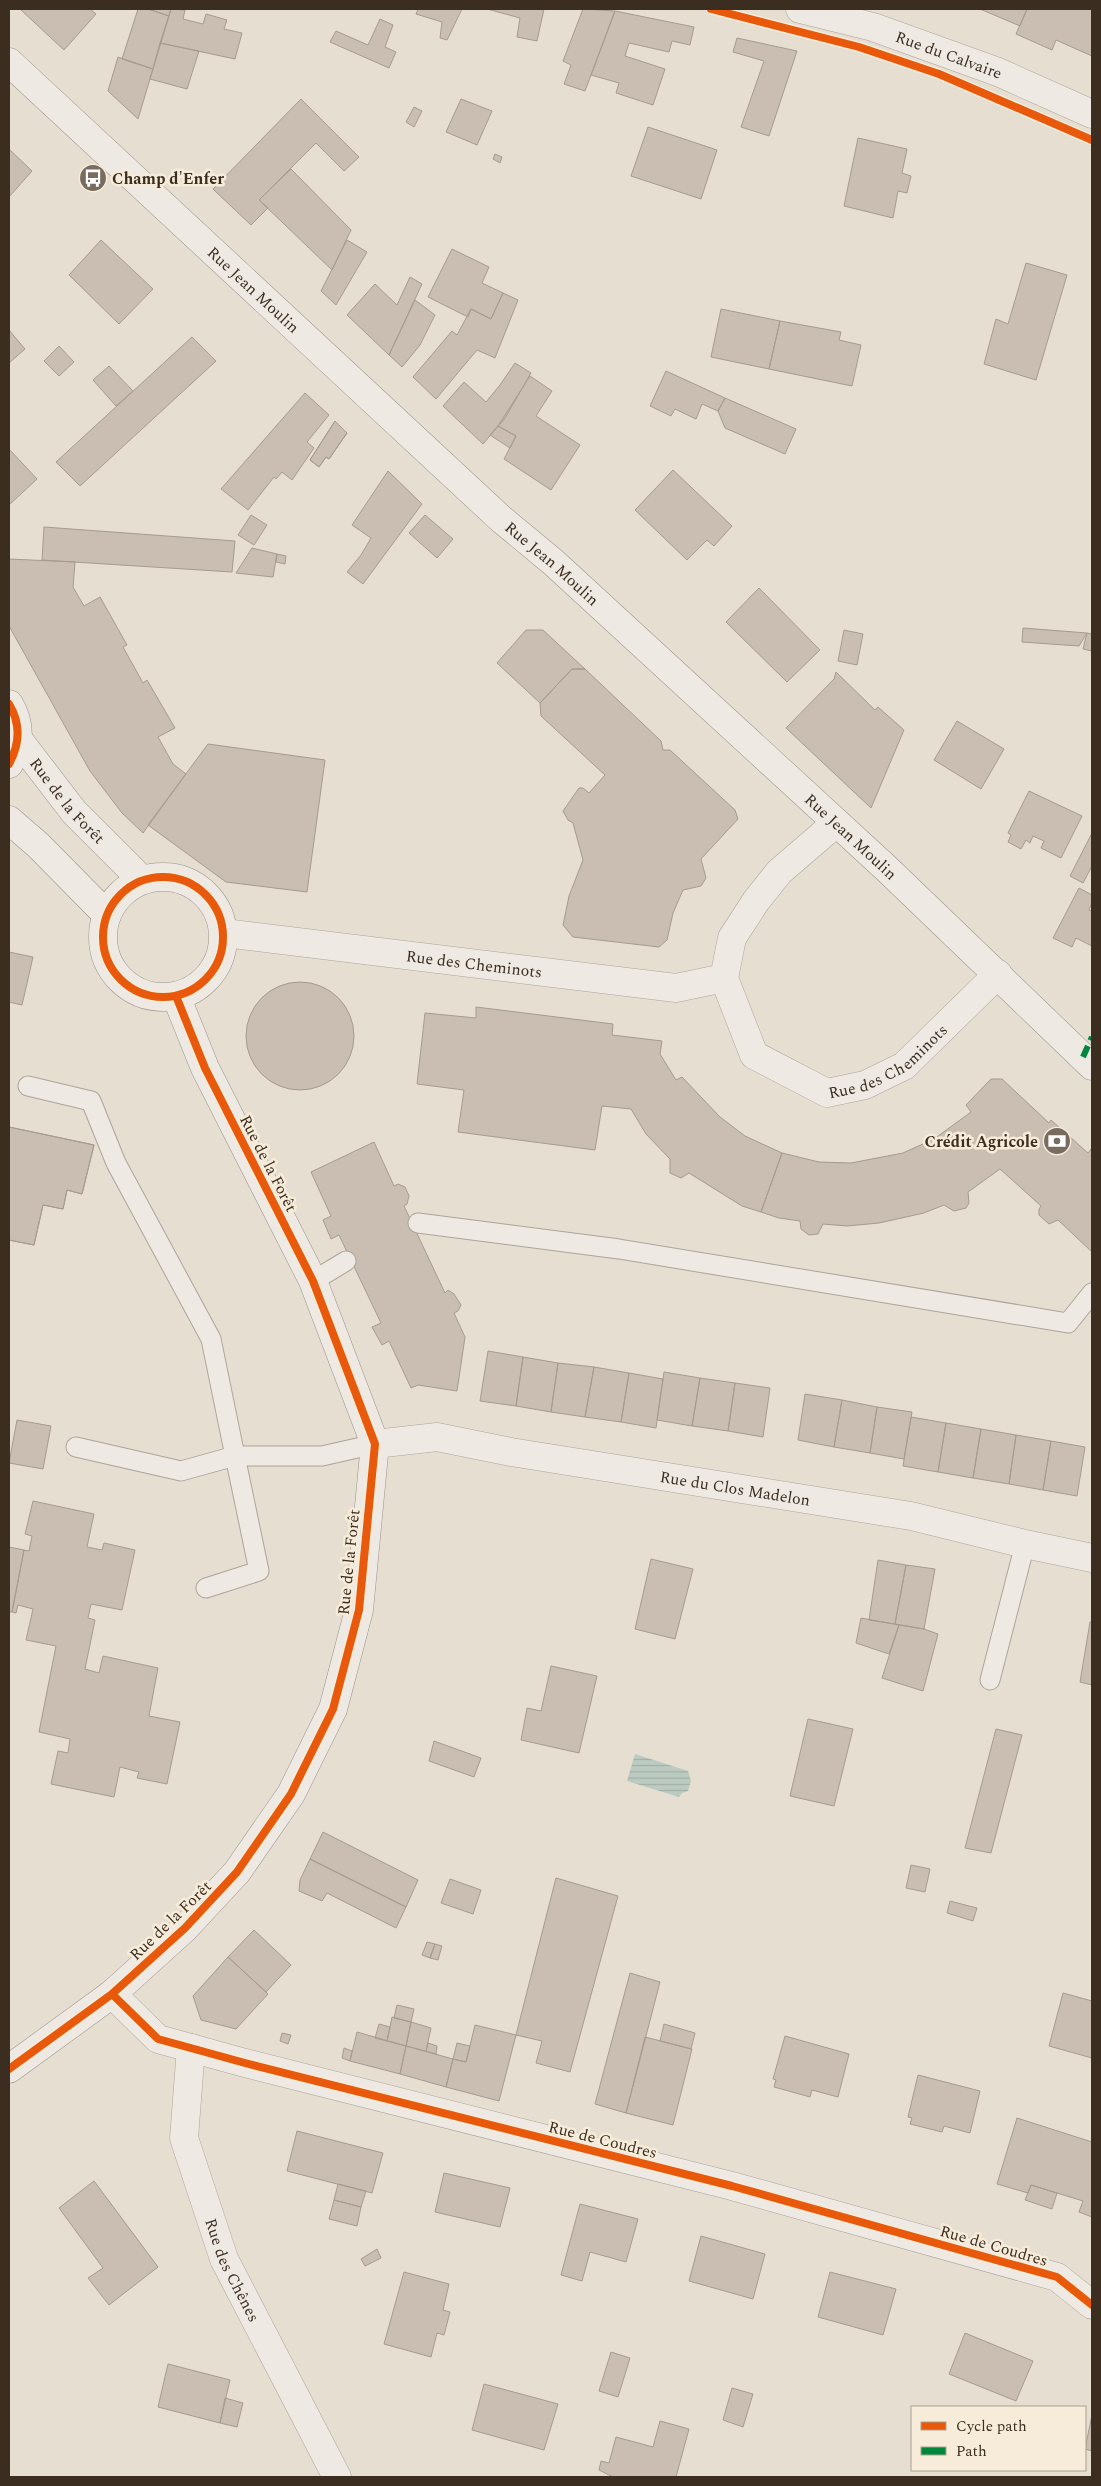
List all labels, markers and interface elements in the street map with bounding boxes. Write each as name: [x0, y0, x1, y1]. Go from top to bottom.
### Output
street label: Rue du Calvaire: [892, 25, 1006, 85]
bus stop icon: Champ d'Enfer: [78, 163, 108, 193]
place label: Champ d'Enfer: [112, 167, 224, 191]
street label: Rue Jean Moulin: [202, 241, 305, 339]
street label: Rue Jean Moulin: [499, 516, 604, 612]
street label: Rue de la Forêt: [23, 753, 110, 850]
street label: Rue Jean Moulin: [799, 788, 902, 886]
street label: Rue des Cheminots: [405, 944, 543, 985]
street label: Rue des Cheminots: [826, 1019, 953, 1105]
street label: Rue de la Forêt: [233, 1111, 303, 1217]
bank icon: Crédit Agricole: [1042, 1126, 1072, 1156]
place label: Crédit Agricole: [925, 1130, 1038, 1154]
street label: Rue du Clos Madelon: [658, 1465, 812, 1513]
street label: Rue de la Forêt: [332, 1508, 367, 1616]
street label: Rue de la Forêt: [124, 1875, 217, 1966]
street label: Rue de Coudres: [546, 2115, 660, 2165]
street label: Rue des Chênes: [198, 2215, 266, 2326]
street label: Rue de Coudres: [937, 2219, 1050, 2273]
legend: [911, 2406, 1086, 2471]
text: Cycle path: [956, 2415, 1027, 2438]
text: Path: [956, 2440, 987, 2463]

